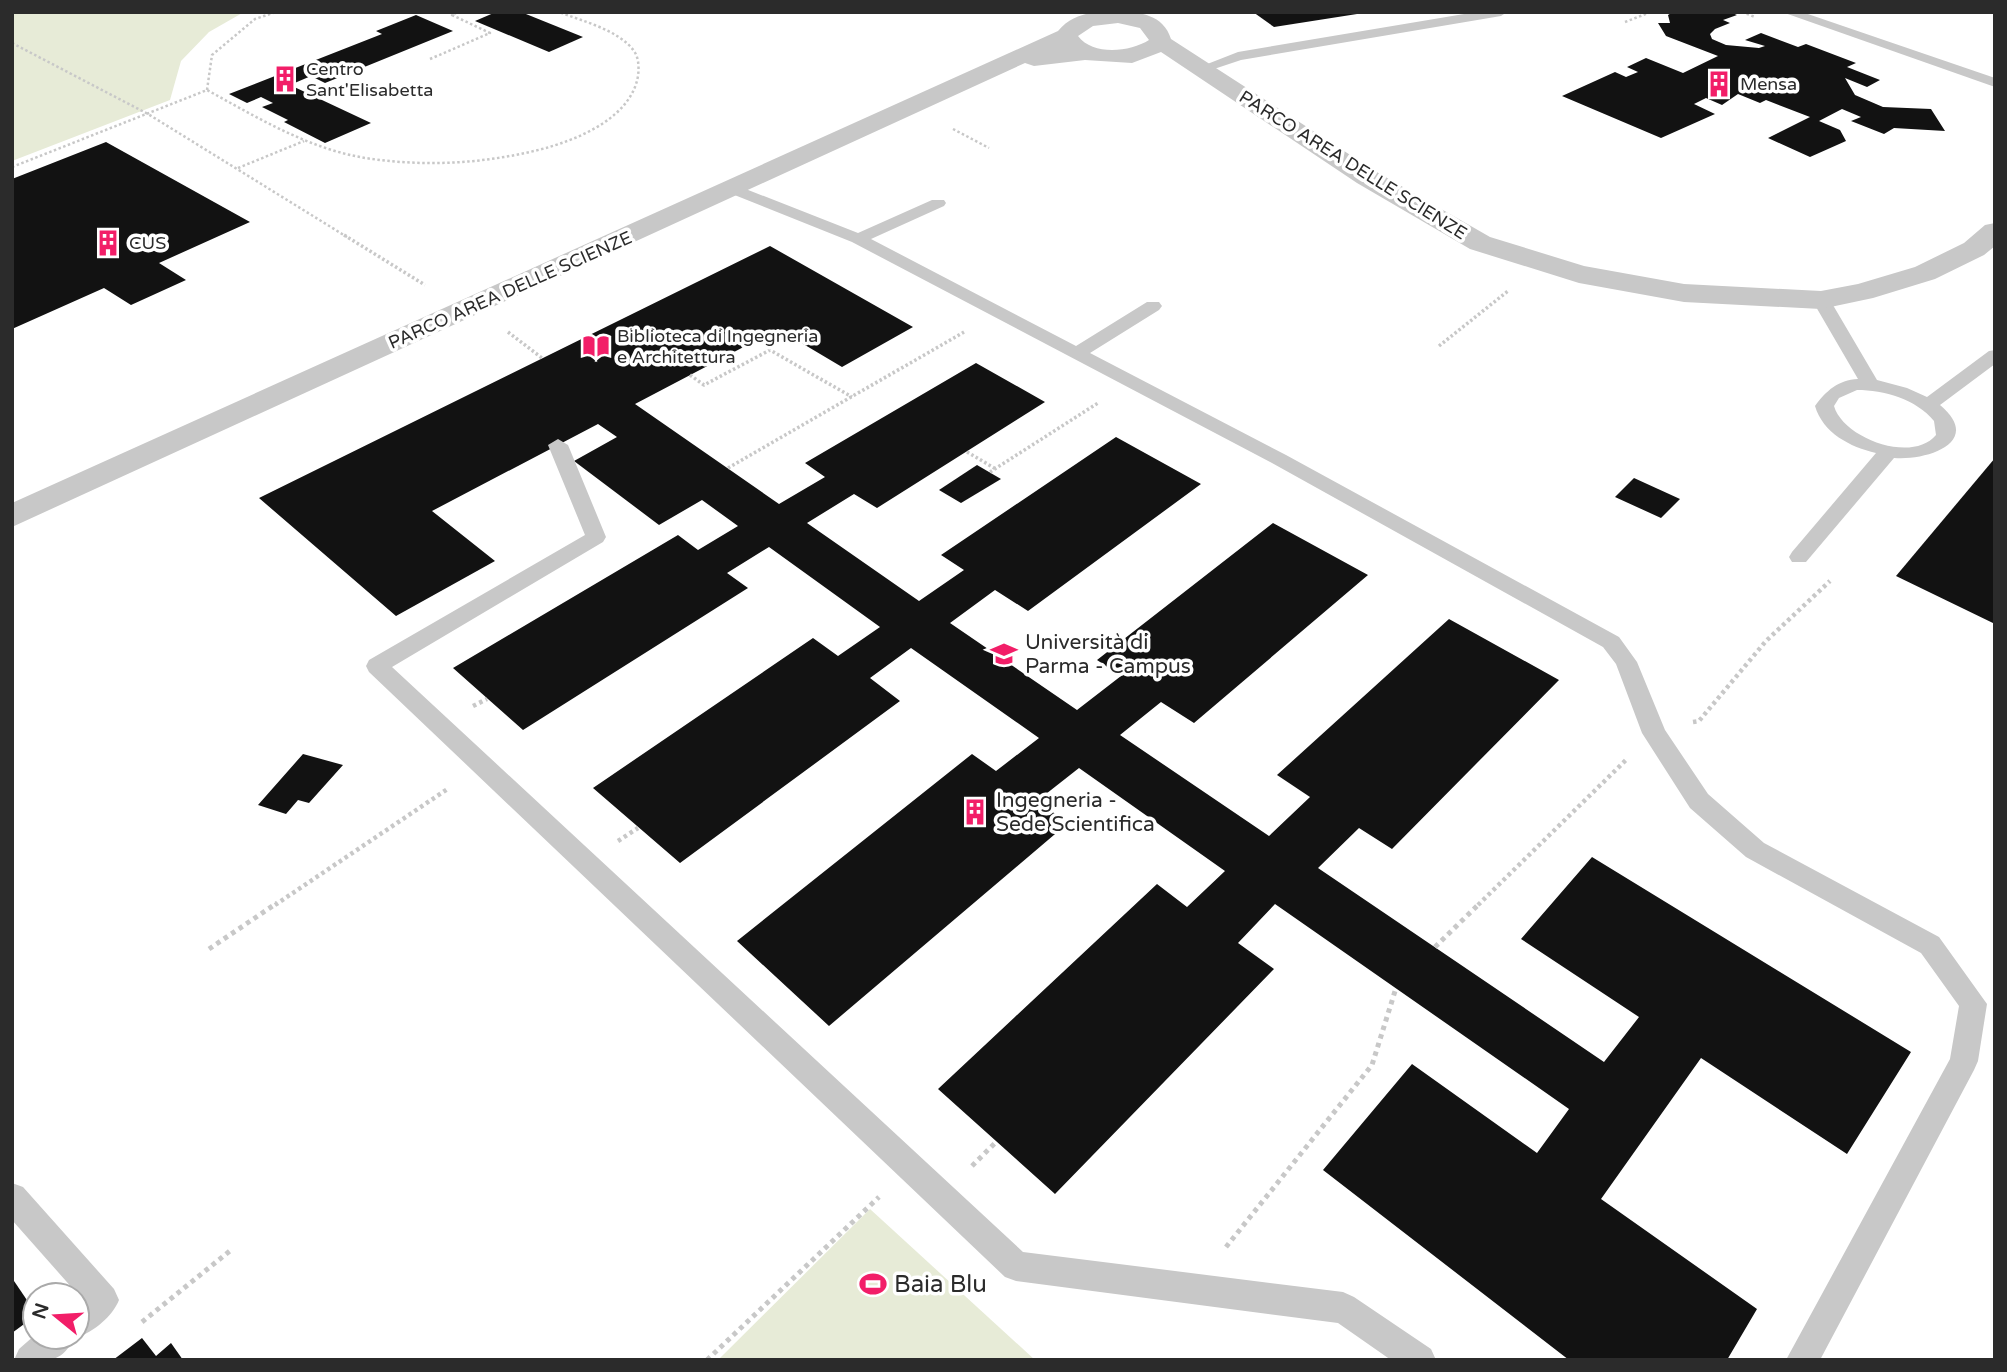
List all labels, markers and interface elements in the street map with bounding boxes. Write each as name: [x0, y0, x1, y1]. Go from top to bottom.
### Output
place label: Centro Sant'Elisabetta: [306, 58, 433, 101]
building icon: Centro Sant'Elisabetta: [270, 64, 300, 94]
building icon: Mensa: [1704, 69, 1734, 99]
place label: Mensa: [1740, 73, 1797, 95]
street label: PARCO AREA DELLE SCIENZE: [1235, 86, 1471, 244]
street label: PARCO AREA DELLE SCIENZE: [385, 226, 635, 354]
building icon: CUS: [93, 228, 123, 258]
place label: CUS: [129, 232, 166, 254]
place label: Biblioteca di Ingegneria e Architettura: [617, 325, 818, 368]
library icon: Biblioteca di Ingegneria e Architettura: [581, 331, 611, 361]
place label: Università di Parma - Campus: [1025, 630, 1191, 679]
school or university icon: Università di Parma - Campus: [989, 639, 1019, 669]
place label: Ingegneria - Sede Scientifica: [996, 788, 1155, 837]
building icon: Ingegneria - Sede Scientifica: [960, 797, 990, 827]
sports icon: Baia Blu: [858, 1269, 888, 1299]
place label: Baia Blu: [894, 1270, 987, 1299]
north arrow: [21, 1281, 91, 1351]
text: N: [28, 1300, 54, 1322]

